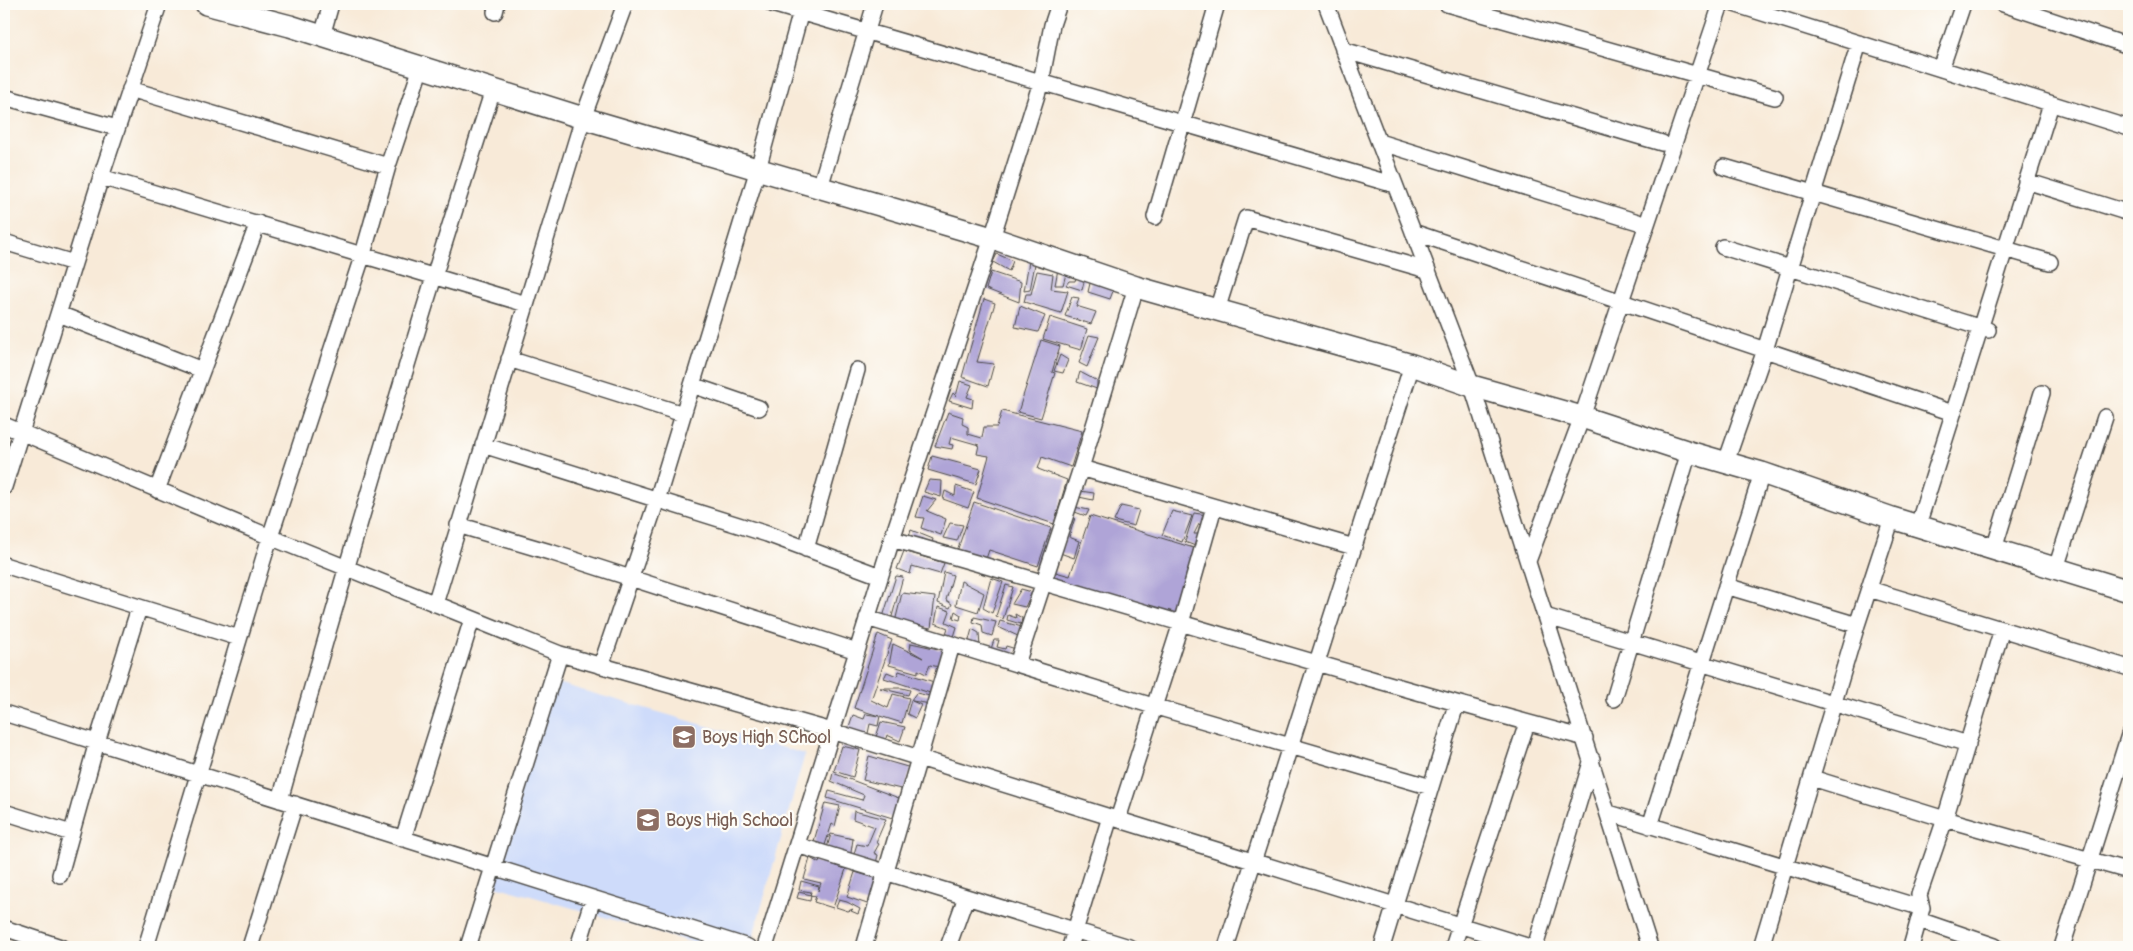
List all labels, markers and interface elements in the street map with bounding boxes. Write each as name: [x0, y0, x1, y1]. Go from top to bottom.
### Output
school or university icon: Boys High SChool: [671, 724, 697, 750]
place label: Boys High SChool: [702, 726, 831, 749]
school or university icon: Boys High School: [635, 807, 661, 833]
place label: Boys High School: [666, 809, 793, 832]

